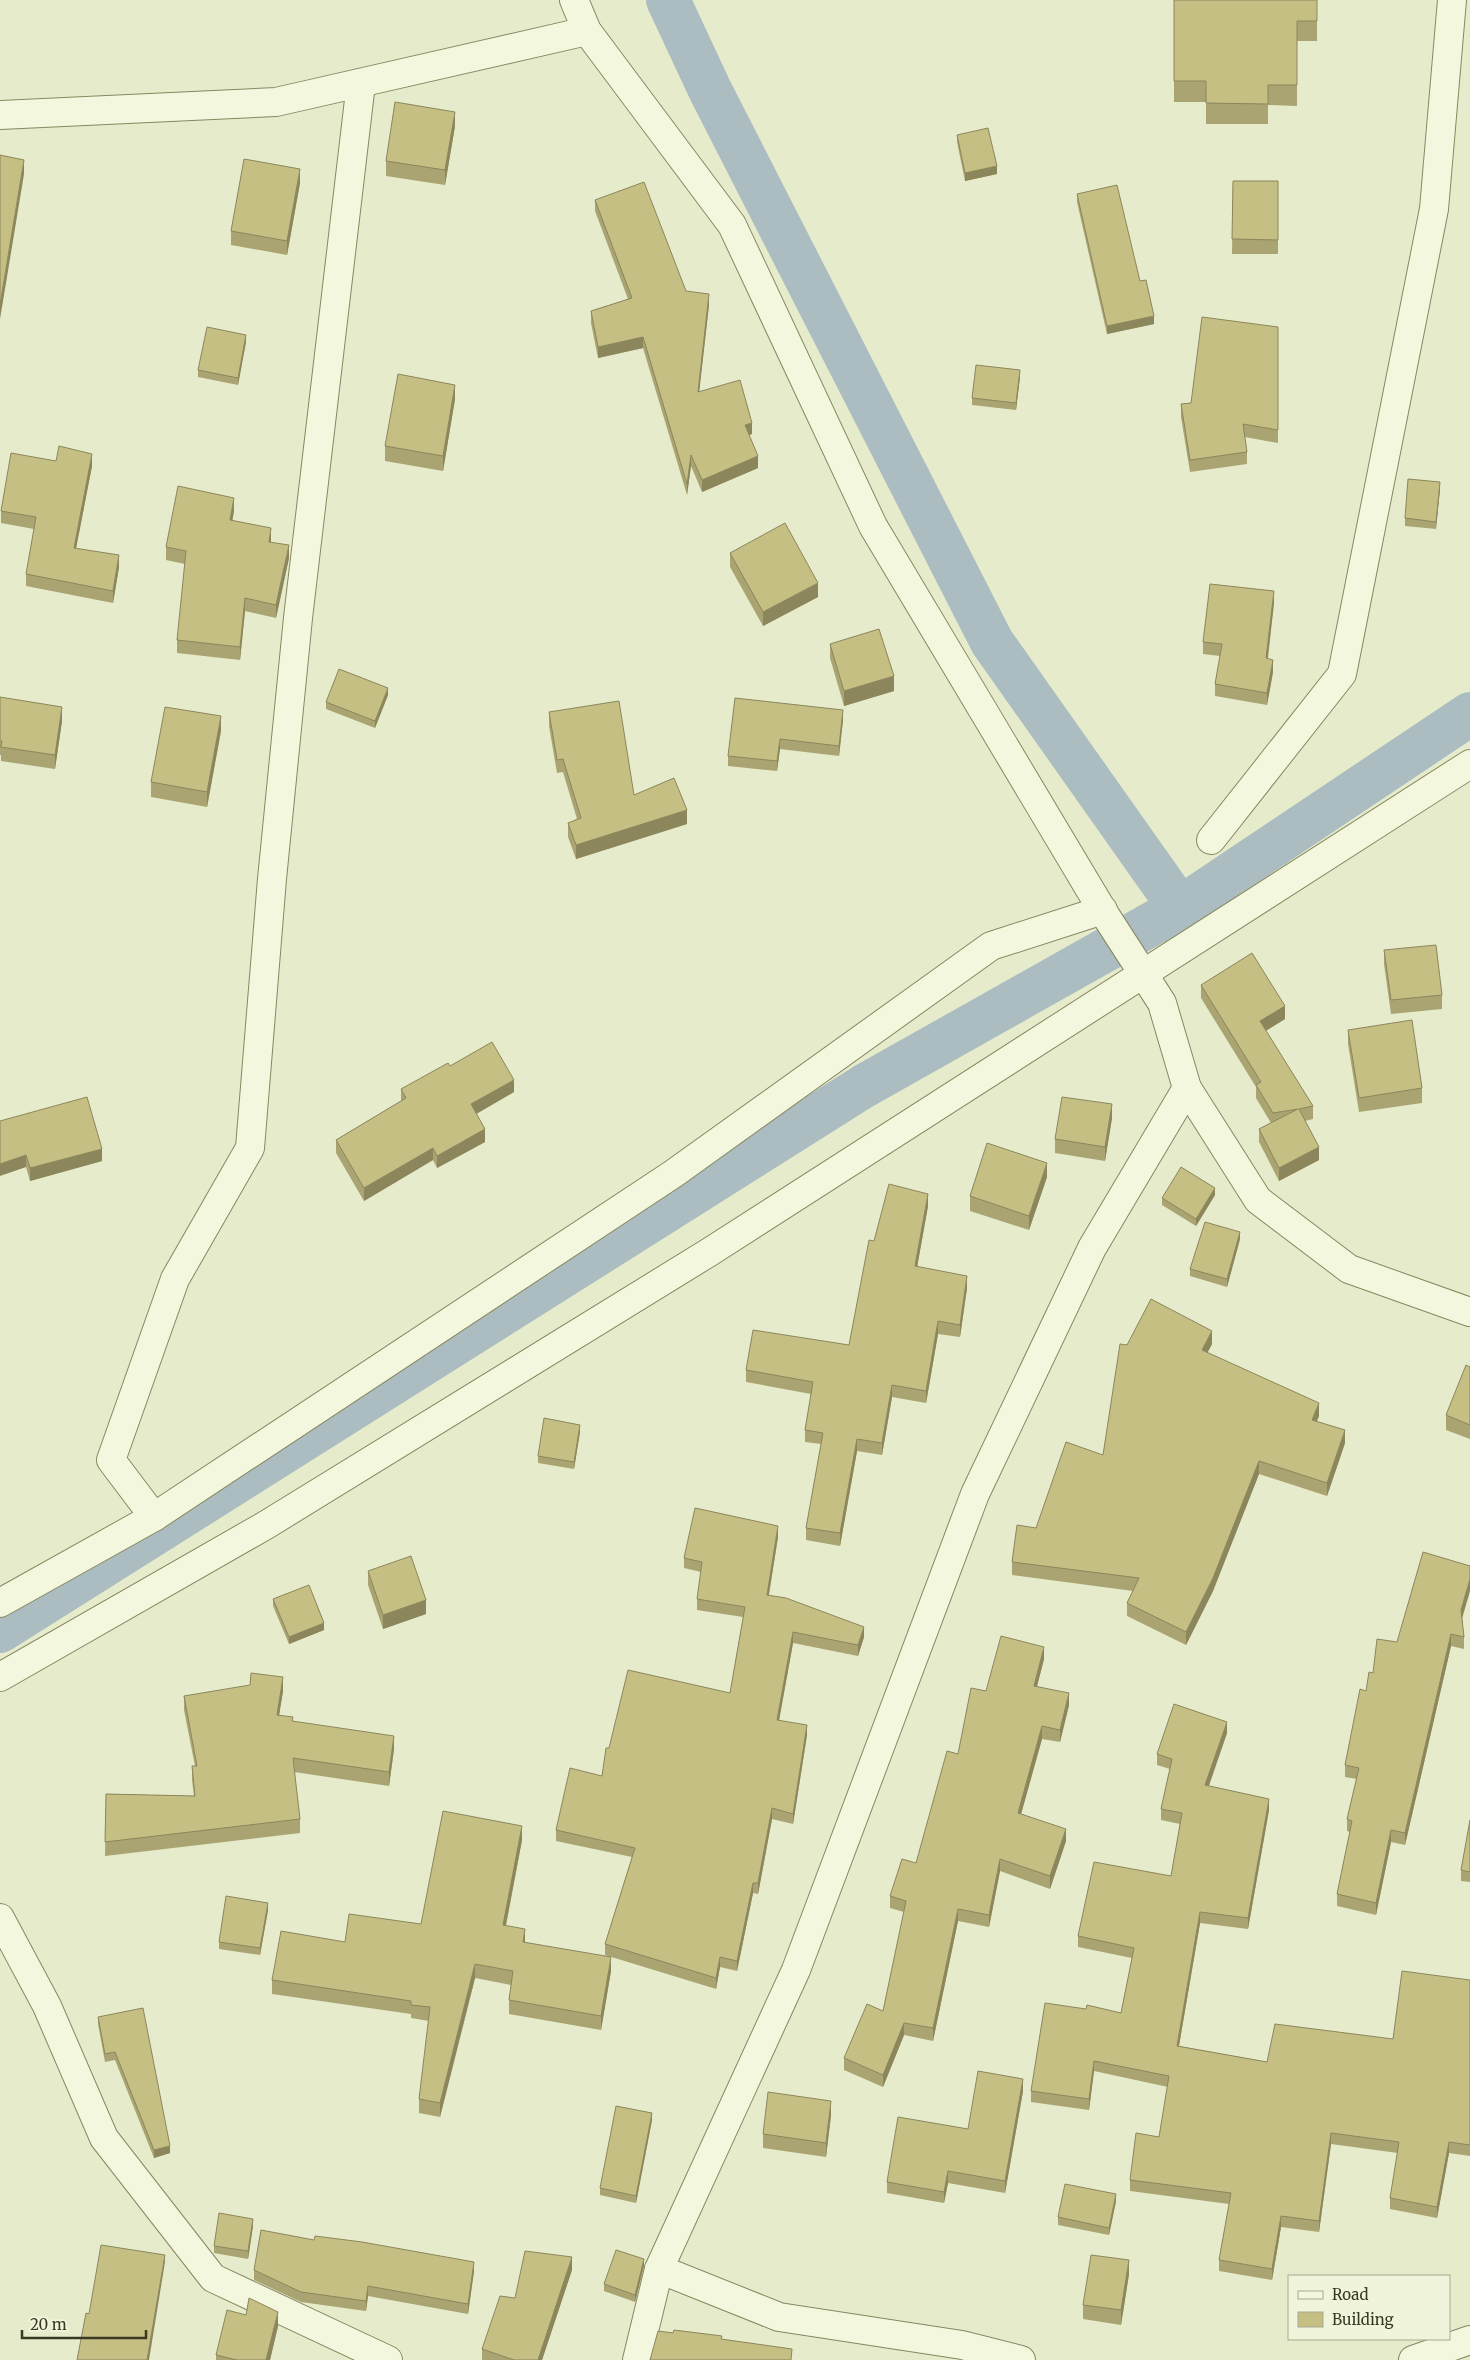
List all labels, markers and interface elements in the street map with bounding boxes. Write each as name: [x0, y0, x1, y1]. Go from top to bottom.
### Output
legend: [1288, 2275, 1450, 2340]
text: Road: [1332, 2285, 1368, 2304]
scale bar: [22, 2308, 146, 2340]
text: Building: [1332, 2310, 1394, 2329]
text: 20 m: [30, 2315, 67, 2334]

